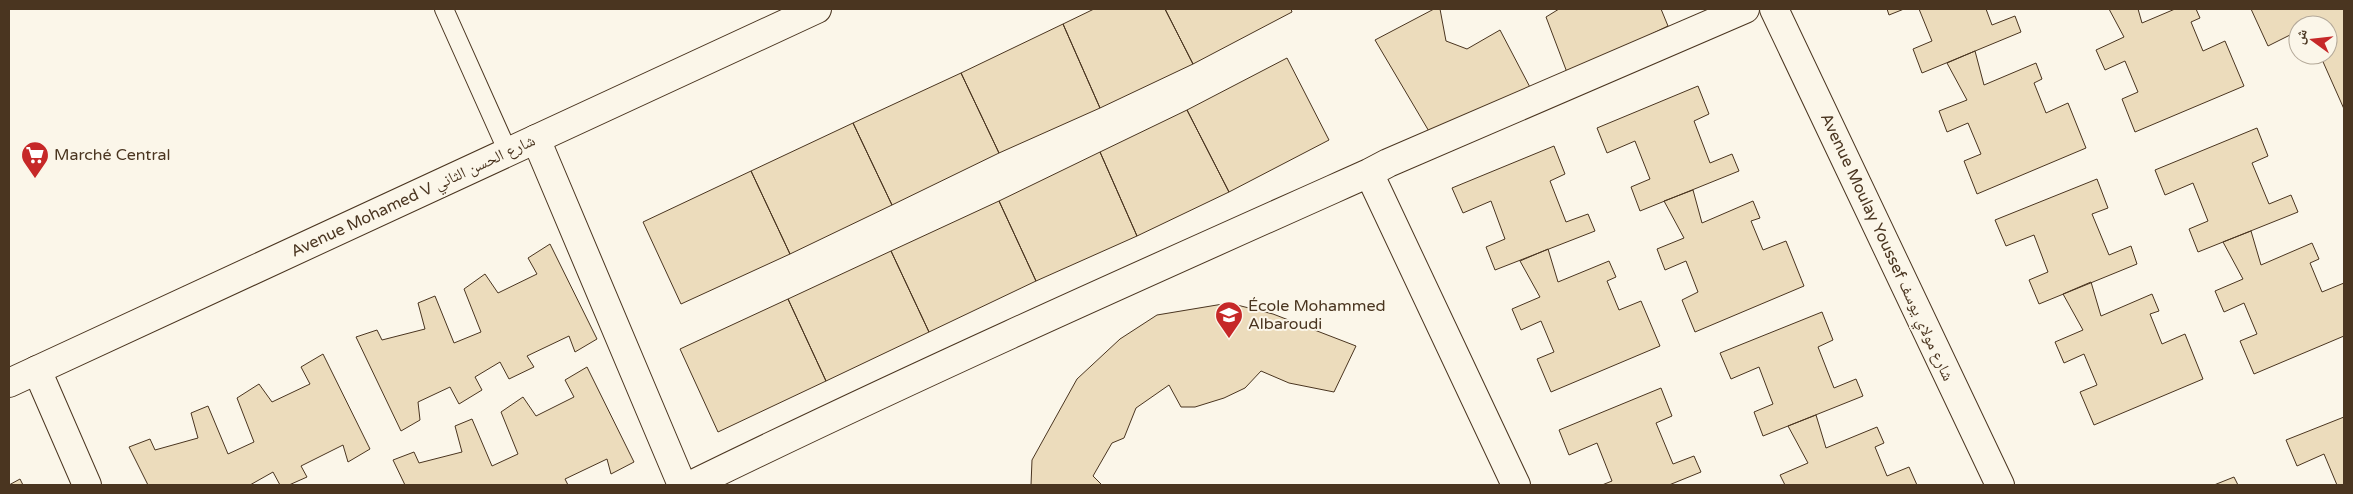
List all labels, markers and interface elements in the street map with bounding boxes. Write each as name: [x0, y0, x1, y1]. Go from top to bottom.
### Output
north arrow: [2288, 15, 2338, 65]
text: ش: [2291, 27, 2311, 46]
street label: Avenue Moulay Youssef شارع مولاي يوسف: [1814, 110, 1958, 385]
street label: Avenue Mohamed V شارع الحسن الثاني: [288, 130, 539, 263]
supermarket icon: Marché Central: [20, 140, 50, 179]
place label: Marché Central: [54, 145, 171, 165]
place label: École Mohammed Albaroudi: [1248, 296, 1386, 334]
school or university icon: École Mohammed Albaroudi: [1214, 300, 1244, 339]

